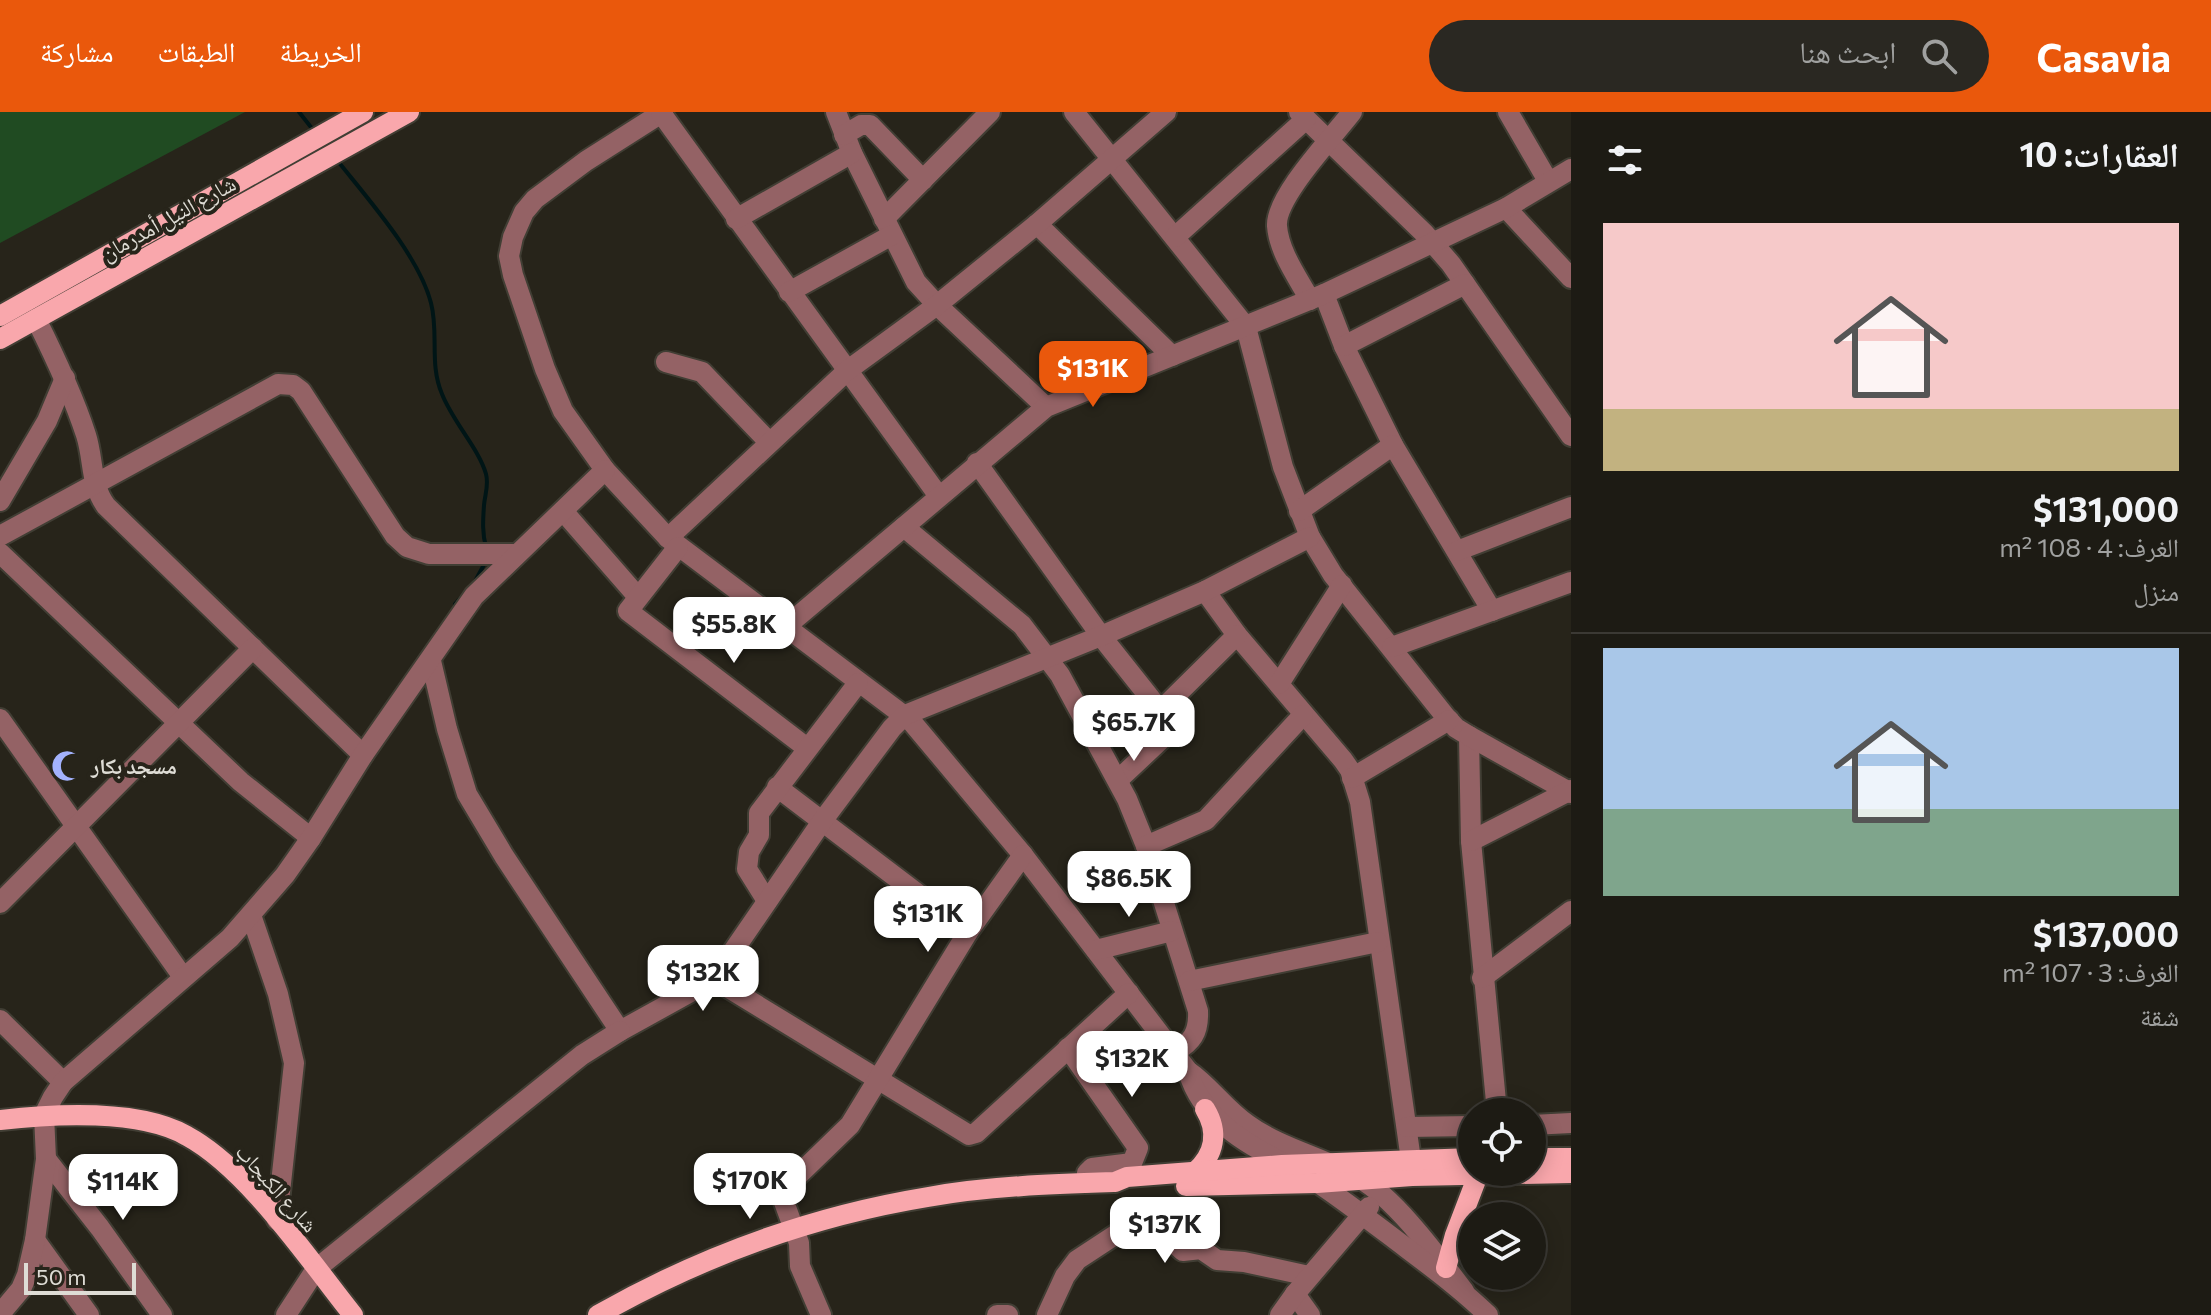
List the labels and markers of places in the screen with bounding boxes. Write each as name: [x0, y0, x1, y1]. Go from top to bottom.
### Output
pin: $131K: [1037, 341, 1149, 409]
pin: $55.8K: [669, 597, 799, 665]
pin: $65.7K: [1069, 695, 1199, 763]
mosque icon: مسجد بكار: [50, 749, 84, 783]
place label: مسجد بكار: [90, 752, 177, 780]
pin: $86.5K: [1064, 851, 1194, 919]
pin: $131K: [872, 886, 984, 954]
pin: $132K: [647, 945, 759, 1013]
pin: $132K: [1076, 1031, 1188, 1099]
pin: $170K: [694, 1153, 806, 1221]
pin: $114K: [67, 1154, 179, 1222]
pin: $137K: [1109, 1197, 1221, 1265]

